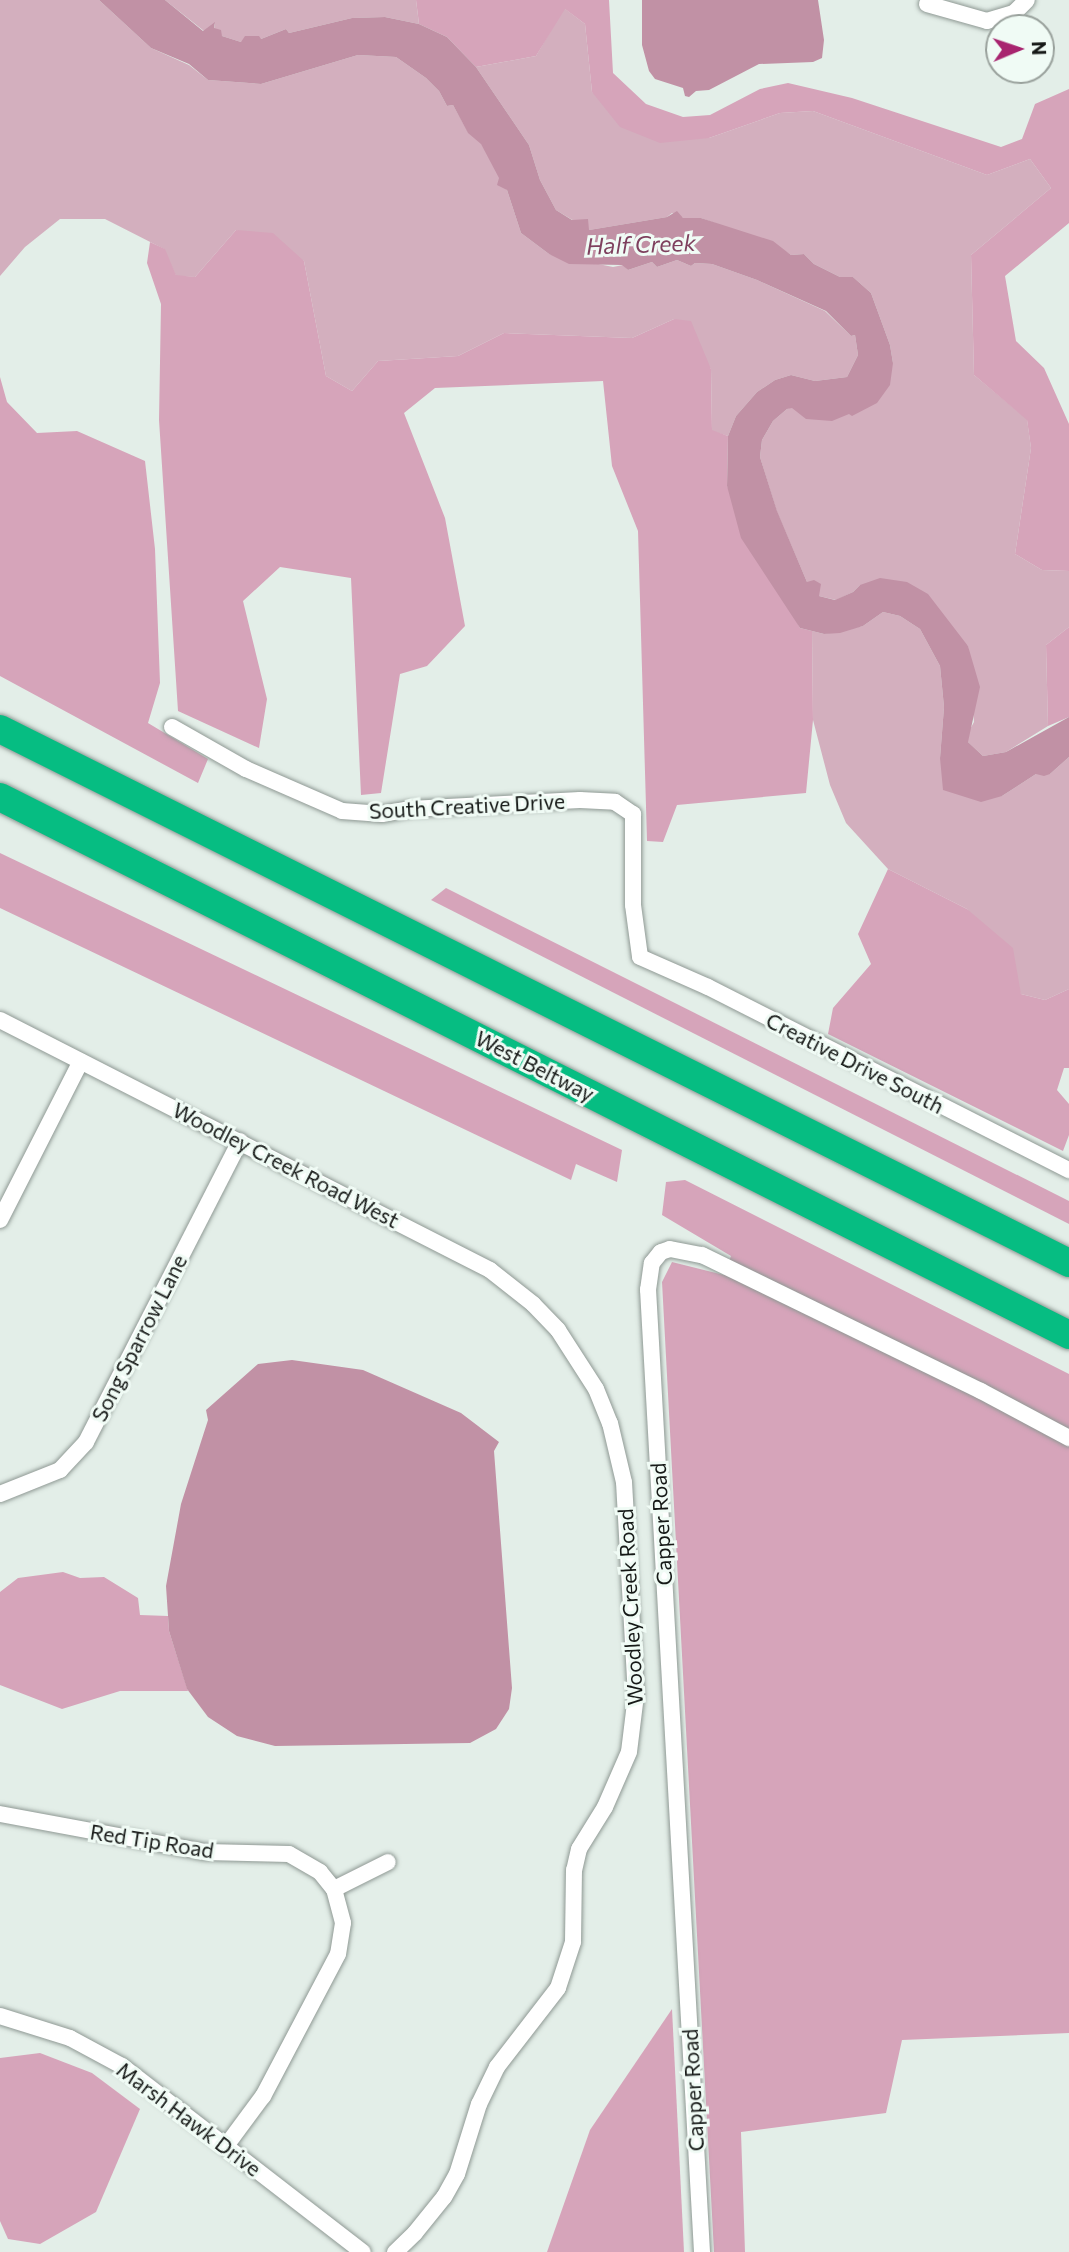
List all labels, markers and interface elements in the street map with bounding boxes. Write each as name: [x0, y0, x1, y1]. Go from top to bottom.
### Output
north arrow: [985, 14, 1055, 84]
text: N: [1028, 41, 1051, 56]
water label: Half Creek: [586, 228, 696, 260]
street label: South Creative Drive: [368, 788, 566, 824]
street label: Creative Drive South: [762, 1007, 948, 1119]
street label: West Beltway: [471, 1025, 599, 1107]
street label: Woodley Creek Road West: [169, 1097, 403, 1233]
street label: Song Sparrow Lane: [86, 1251, 192, 1425]
street label: Capper Road: [645, 1462, 677, 1586]
street label: Woodley Creek Road: [612, 1508, 648, 1706]
street label: Red Tip Road: [88, 1819, 216, 1863]
street label: Capper Road: [677, 2028, 709, 2152]
street label: Marsh Hawk Drive: [112, 2057, 266, 2181]

